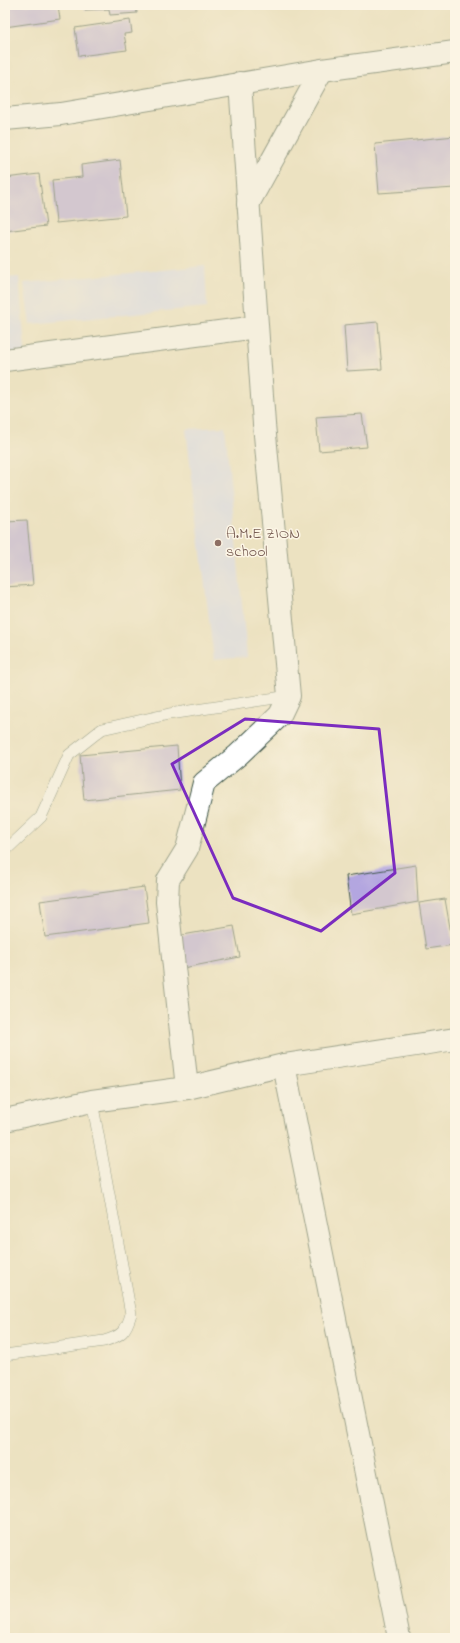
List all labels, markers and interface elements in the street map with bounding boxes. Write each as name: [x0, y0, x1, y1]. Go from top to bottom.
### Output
place label: A.M.E ZION school: [226, 522, 300, 564]
marker: A.M.E ZION school: [213, 538, 223, 548]

